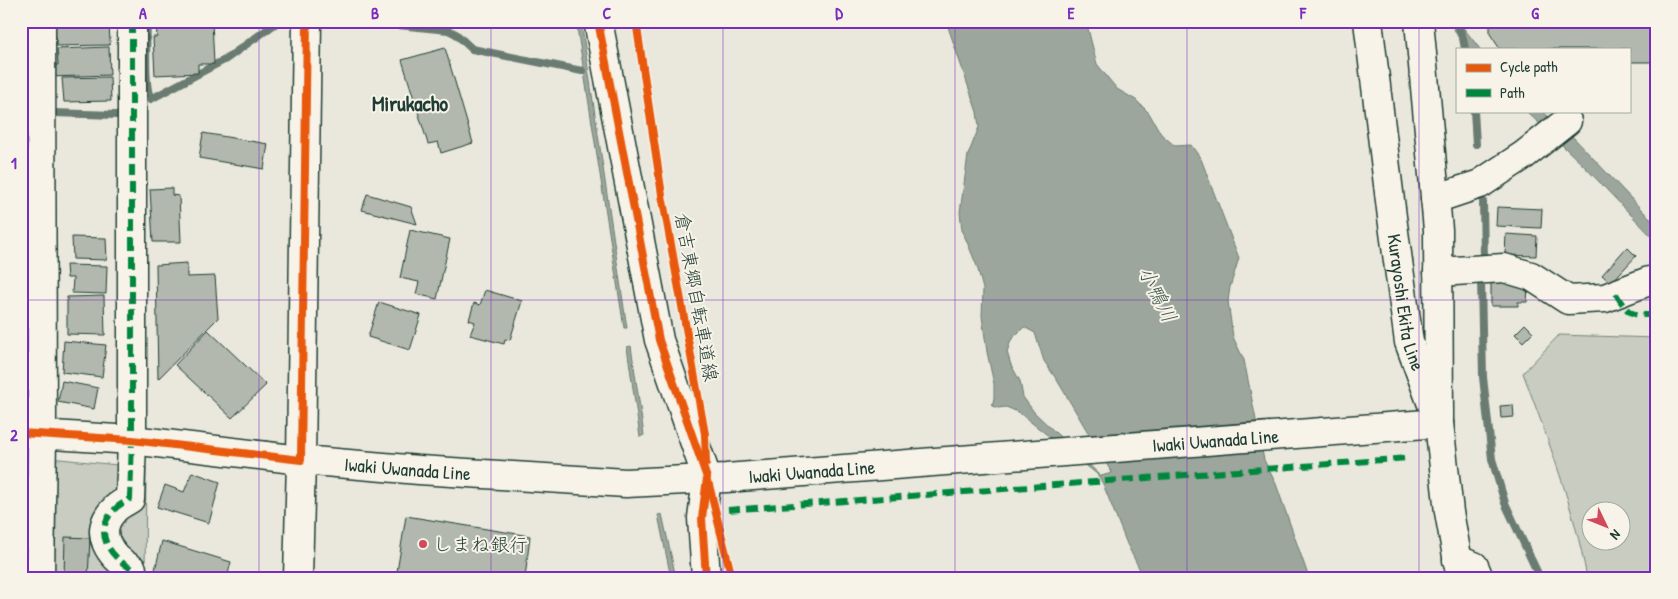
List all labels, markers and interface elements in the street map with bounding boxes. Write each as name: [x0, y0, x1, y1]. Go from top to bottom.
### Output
text: A: [139, 2, 147, 24]
text: B: [371, 2, 379, 24]
text: C: [603, 2, 612, 24]
text: D: [835, 2, 843, 24]
text: E: [1067, 2, 1075, 24]
text: F: [1299, 2, 1307, 24]
text: G: [1531, 2, 1539, 24]
legend: [1456, 48, 1630, 112]
text: Cycle path: [1500, 56, 1558, 77]
text: Path: [1500, 82, 1525, 103]
district label: Mirukacho: [372, 89, 449, 118]
text: 1: [11, 152, 17, 174]
street label: 倉吉東郷自転車道線: [669, 211, 725, 383]
street label: Kurayoshi Ekita Line: [1381, 232, 1432, 375]
water label: 小鴨川: [1132, 261, 1184, 327]
street label: Iwaki Uwanada Line: [1151, 422, 1280, 458]
text: 2: [10, 424, 18, 446]
street label: Iwaki Uwanada Line: [343, 451, 472, 486]
street label: Iwaki Uwanada Line: [748, 454, 876, 489]
north arrow: [1580, 502, 1630, 552]
text: N: [1606, 526, 1625, 545]
place label: しまね銀行: [433, 531, 528, 557]
marker: しまね銀行: [417, 538, 429, 550]

